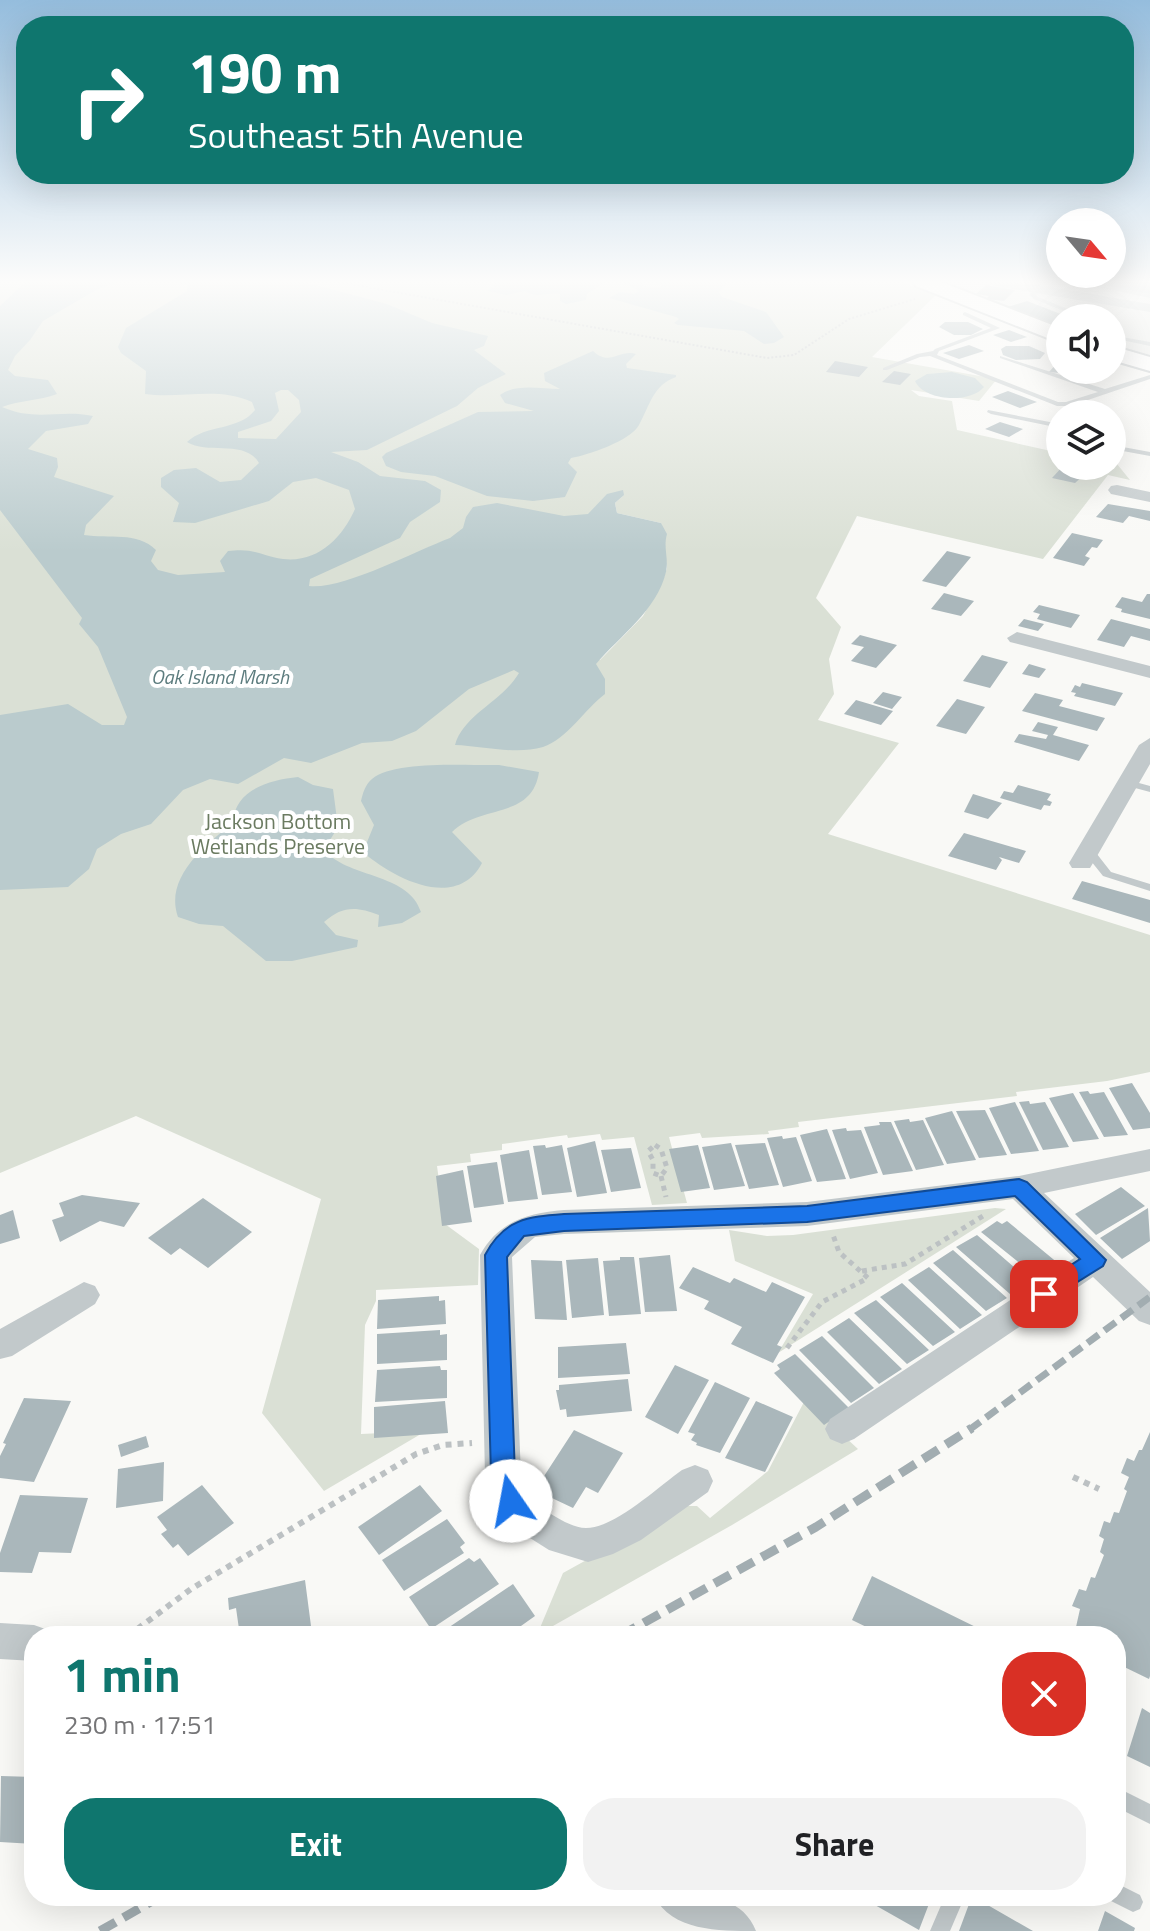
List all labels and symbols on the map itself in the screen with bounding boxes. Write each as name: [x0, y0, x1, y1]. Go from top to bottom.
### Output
north arrow: [1046, 208, 1126, 288]
water label: Oak Island Marsh: [151, 661, 290, 692]
park label: Jackson Bottom Wetlands Preserve: [191, 804, 365, 863]
pin: [1010, 1260, 1078, 1328]
position arrow: [469, 1459, 553, 1543]

